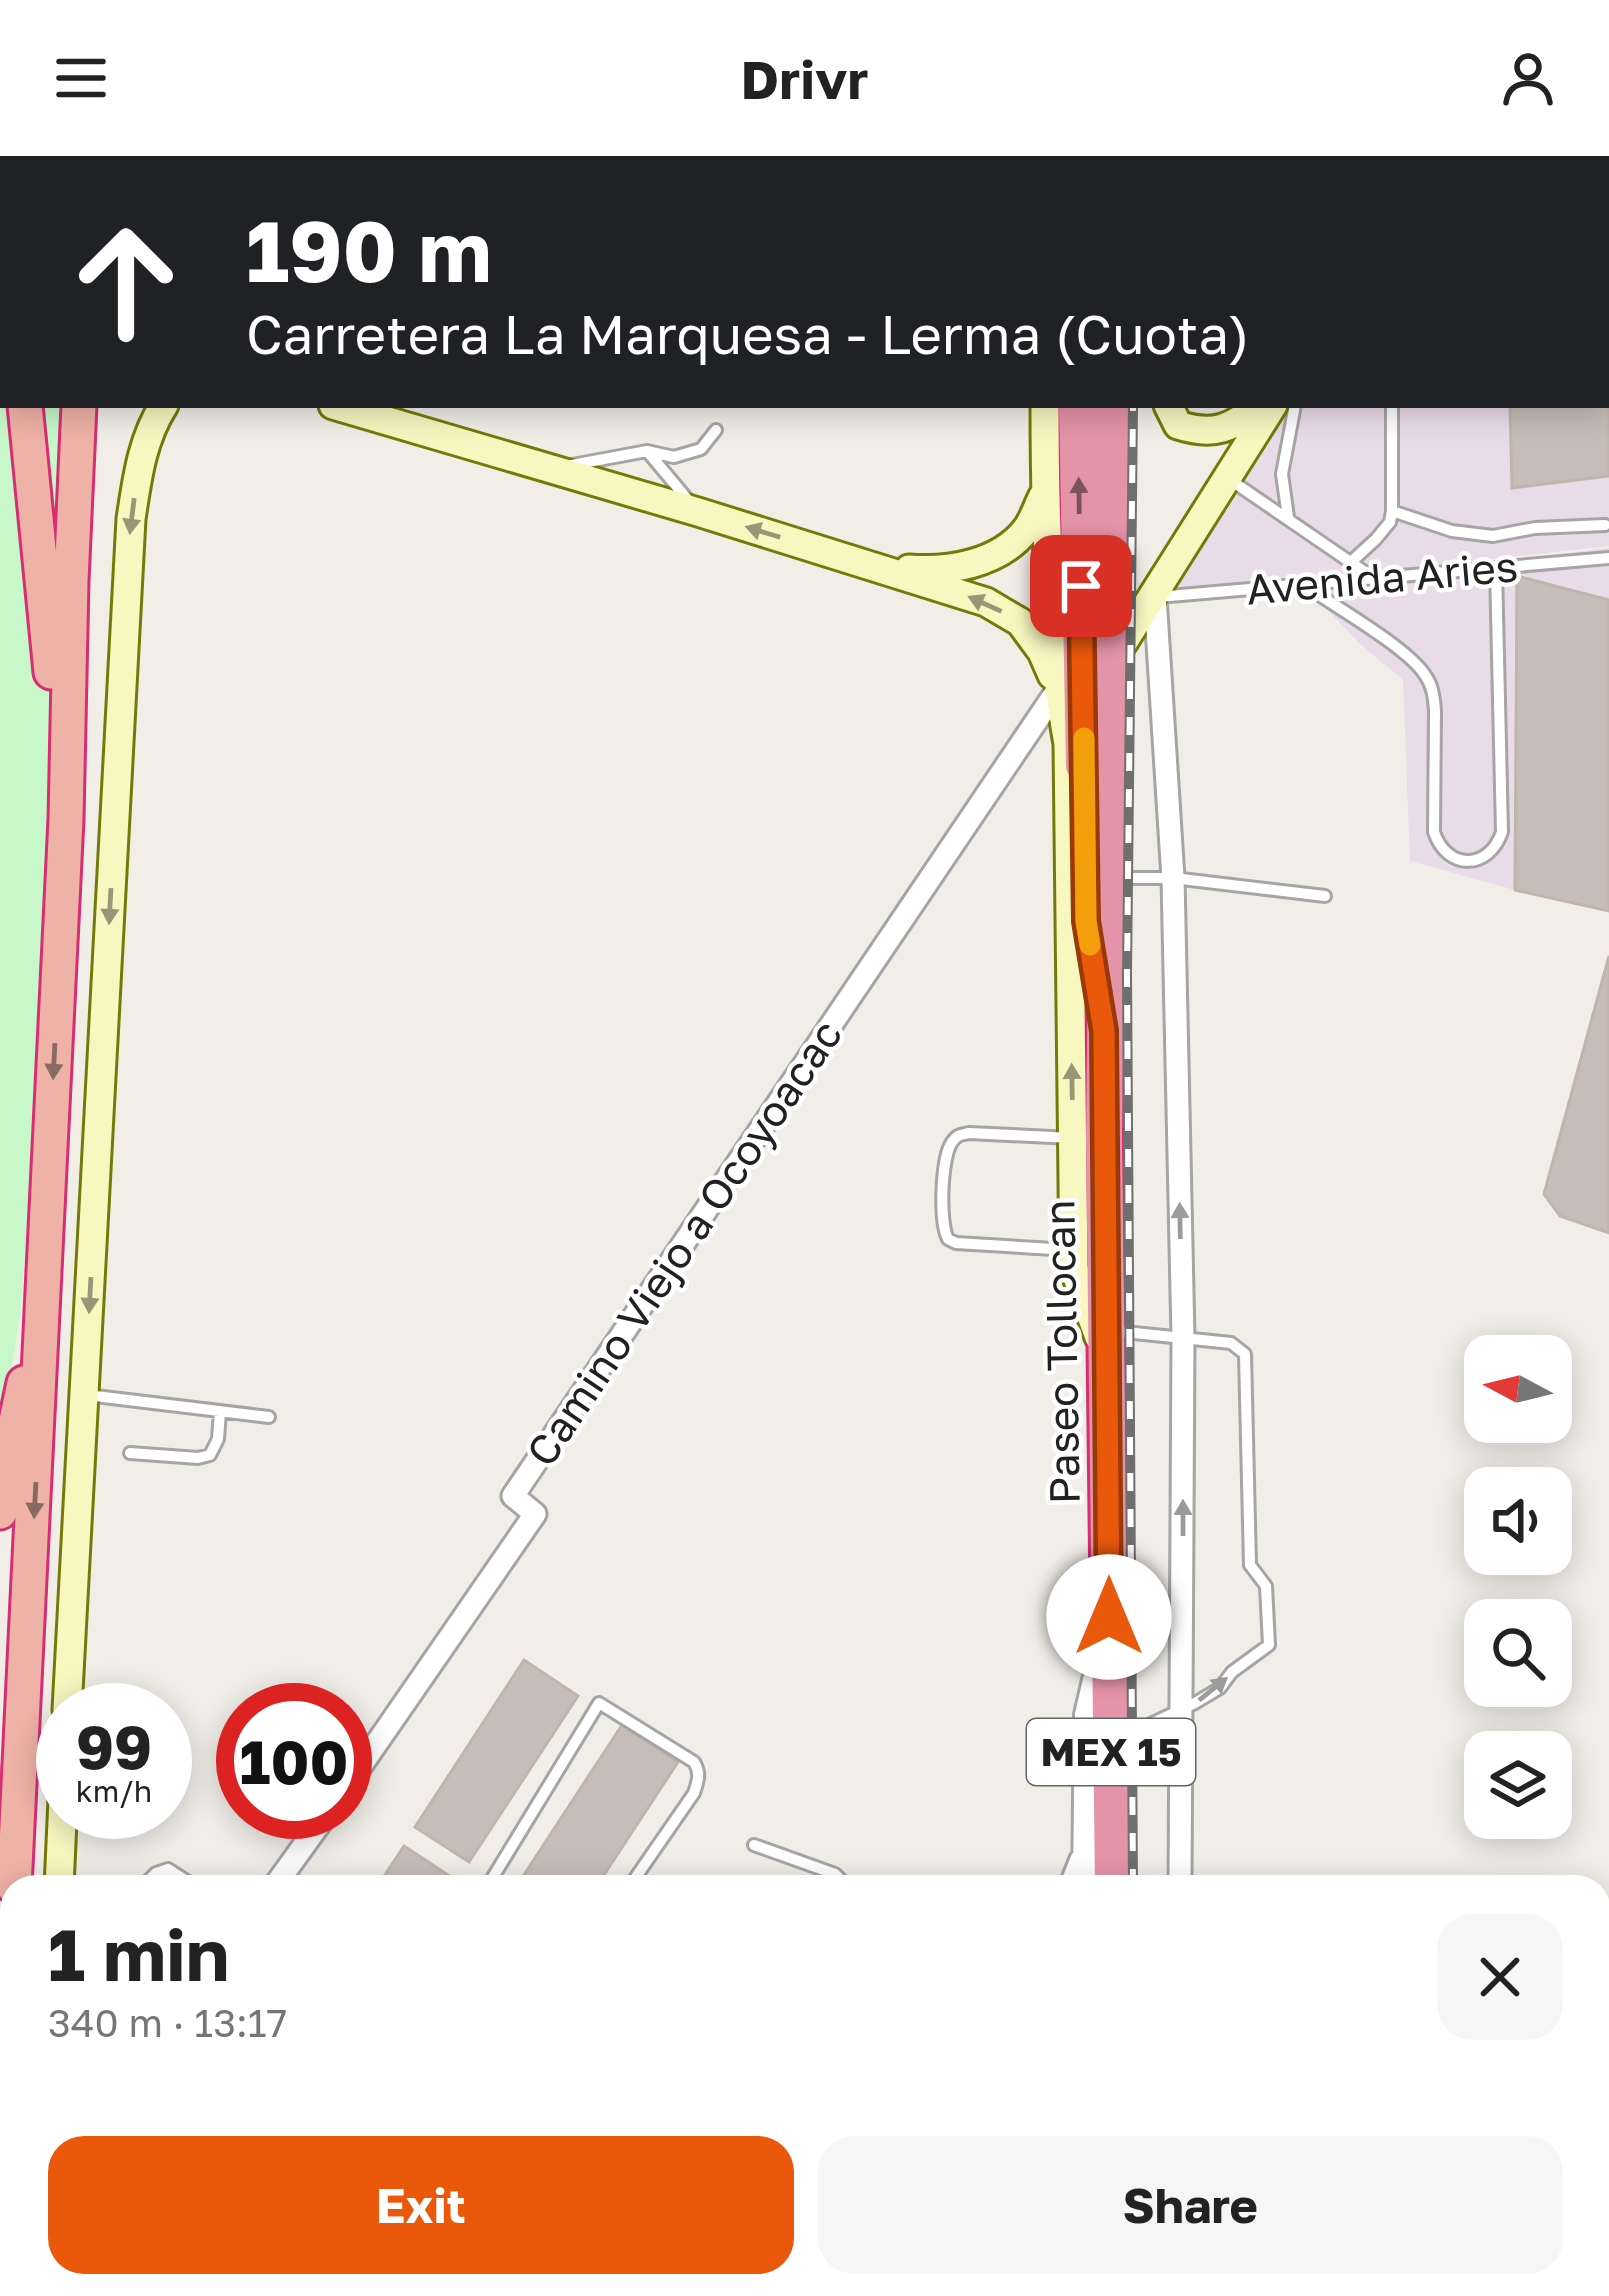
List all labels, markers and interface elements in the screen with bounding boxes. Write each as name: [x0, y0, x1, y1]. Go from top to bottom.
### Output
icon: menu: [48, 45, 114, 111]
icon: person: [1495, 45, 1561, 111]
text: Drivr: [741, 46, 868, 111]
text: 190 m: [246, 200, 492, 300]
icon: ahead: [48, 204, 204, 360]
text: Carretera La Marquesa - Lerma (Cuota): [246, 301, 1250, 366]
one-way arrow: [1069, 476, 1088, 514]
one-way arrow: [123, 498, 142, 536]
one-way arrow: [744, 522, 781, 540]
pin: [1030, 535, 1132, 637]
street label: Avenida Aries: [1244, 540, 1520, 614]
icon: arrive: [1048, 553, 1114, 619]
one-way arrow: [967, 594, 1002, 614]
one-way arrow: [100, 888, 119, 926]
street label: Camino Viejo a Ocoyoacac: [515, 1010, 851, 1475]
one-way arrow: [44, 1043, 63, 1081]
one-way arrow: [1062, 1062, 1081, 1100]
street label: Paseo Tollocan: [1033, 1199, 1089, 1505]
one-way arrow: [1171, 1201, 1190, 1239]
one-way arrow: [81, 1277, 100, 1314]
north arrow: [1464, 1335, 1572, 1443]
map controls: [1464, 1335, 1572, 1839]
button: sound: [1464, 1467, 1572, 1575]
one-way arrow: [25, 1482, 44, 1520]
one-way arrow: [1173, 1498, 1193, 1536]
position arrow: [1046, 1554, 1172, 1680]
button: search: [1464, 1599, 1572, 1707]
one-way arrow: [1197, 1677, 1228, 1702]
speed limit sign: 100: [216, 1683, 372, 1839]
text: 99: [76, 1710, 152, 1782]
road number: MEX 15: [1027, 1719, 1195, 1785]
button: layers: [1464, 1731, 1572, 1839]
text: km/h: [76, 1773, 152, 1809]
text: 1 min: [48, 1910, 229, 1997]
button: close: [1437, 1914, 1563, 2040]
text: 340 m · 13:17: [48, 1999, 287, 2046]
button: Exit: [48, 2136, 794, 2274]
button: Share: [818, 2136, 1563, 2274]

